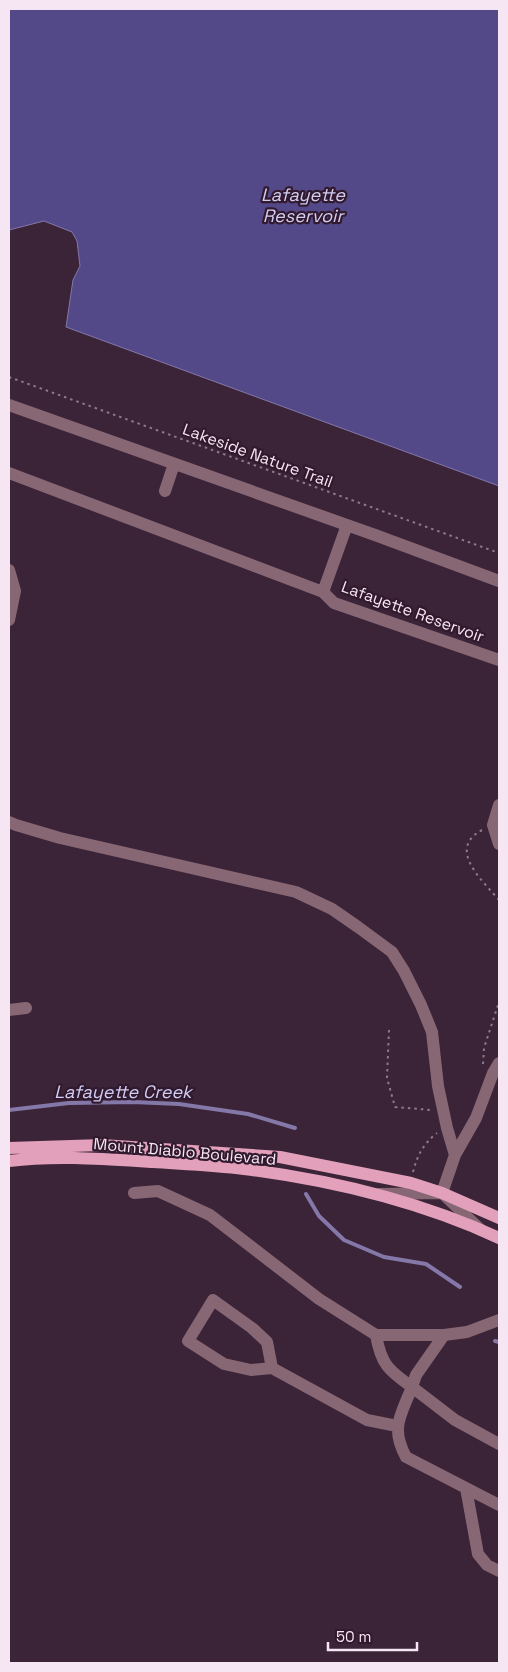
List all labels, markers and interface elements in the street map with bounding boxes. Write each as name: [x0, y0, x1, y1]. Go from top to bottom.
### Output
water label: Lafayette Reservoir: [261, 183, 346, 227]
street label: Lakeside Nature Trail: [180, 419, 336, 492]
street label: Lafayette Reservoir: [339, 576, 487, 647]
water label: Lafayette Creek: [54, 1080, 194, 1103]
street label: Mount Diablo Boulevard: [93, 1133, 277, 1170]
scale bar: [328, 1620, 417, 1652]
text: 50 m: [336, 1627, 371, 1646]

